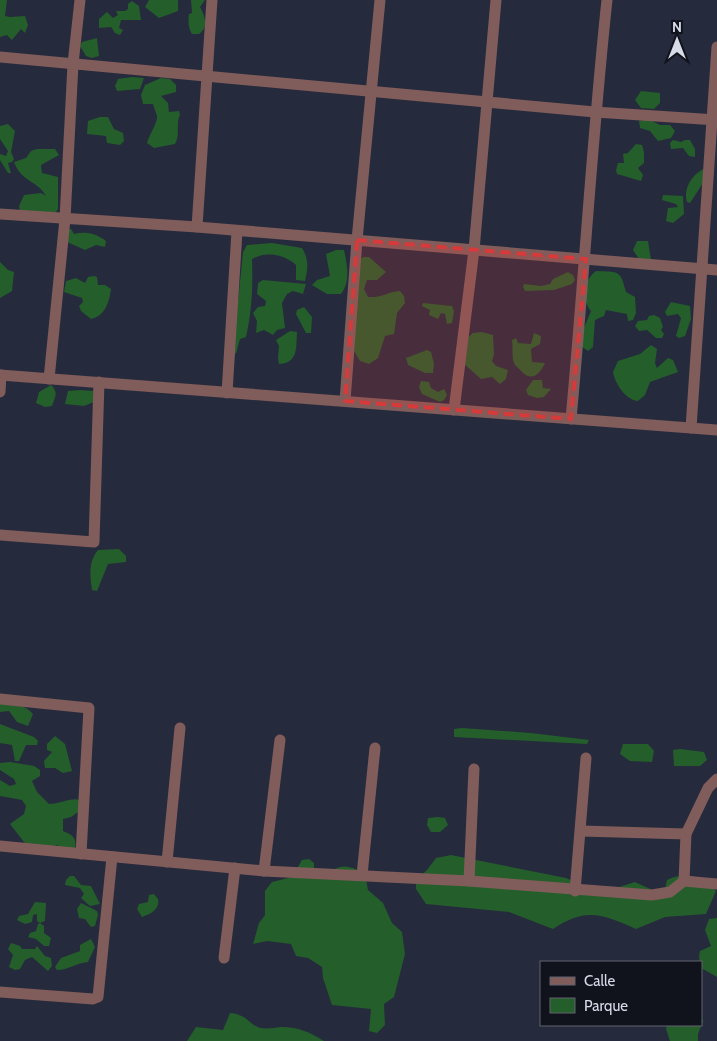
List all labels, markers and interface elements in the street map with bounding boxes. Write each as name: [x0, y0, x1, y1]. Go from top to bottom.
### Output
north arrow: [652, 15, 702, 65]
text: N: [672, 18, 682, 36]
legend: [540, 961, 702, 1026]
text: Calle: [584, 972, 615, 990]
text: Parque: [584, 997, 628, 1015]

